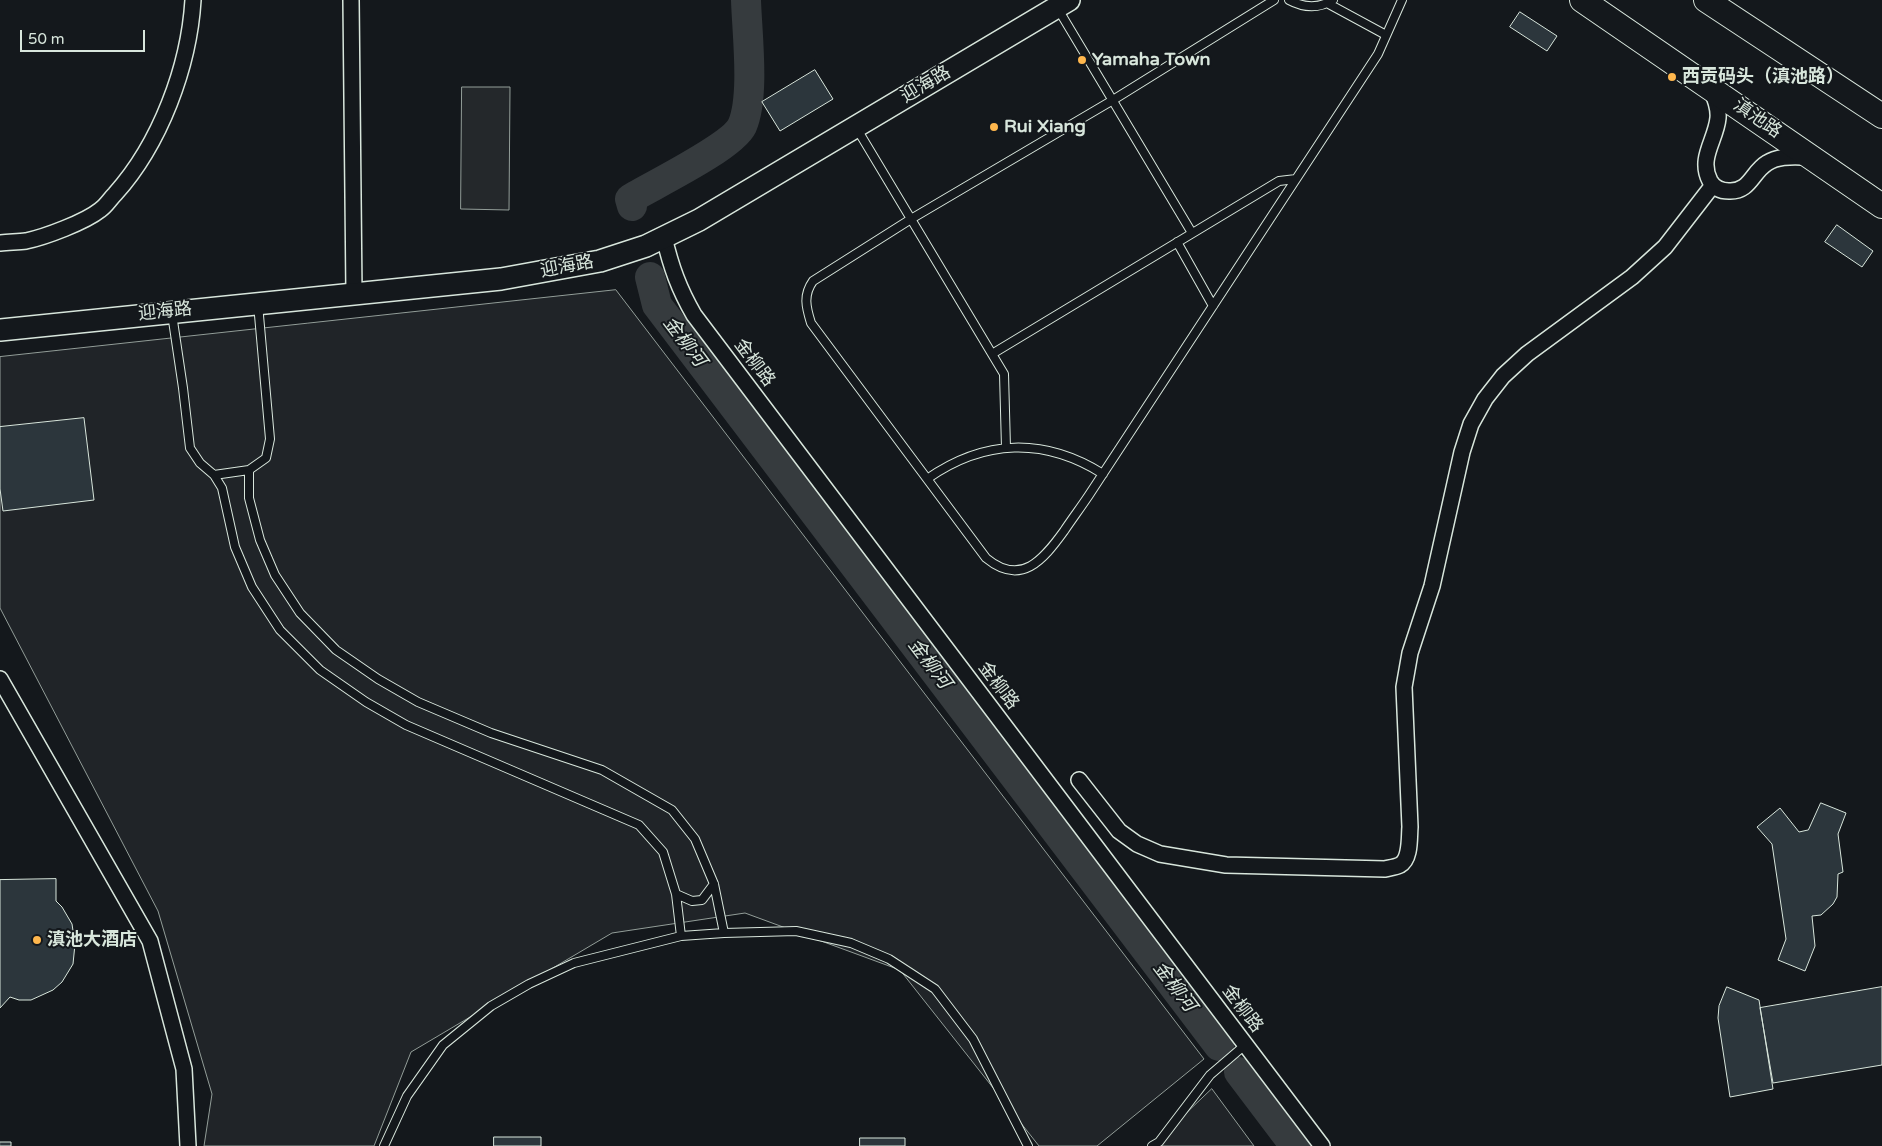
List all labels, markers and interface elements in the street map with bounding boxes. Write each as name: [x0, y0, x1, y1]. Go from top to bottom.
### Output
scale bar: [22, 20, 148, 52]
text: 50 m: [28, 30, 65, 48]
place label: Yamaha Town: [1092, 49, 1210, 71]
marker: Yamaha Town: [1076, 54, 1088, 66]
street label: 迎海路: [897, 62, 955, 108]
place label: 西贡码头（滇池路）: [1682, 66, 1844, 88]
marker: 西贡码头（滇池路）: [1666, 71, 1678, 83]
street label: 滇池路: [1729, 95, 1785, 143]
place label: Rui Xiang: [1004, 116, 1086, 138]
marker: Rui Xiang: [988, 121, 1000, 133]
street label: 迎海路: [538, 251, 596, 283]
street label: 迎海路: [137, 298, 193, 326]
water label: 金柳河: [658, 312, 710, 372]
street label: 金柳路: [729, 335, 779, 391]
water label: 金柳河: [903, 634, 955, 694]
street label: 金柳路: [973, 658, 1023, 714]
place label: 滇池大酒店: [47, 929, 137, 951]
marker: 滇池大酒店: [31, 934, 43, 946]
water label: 金柳河: [1148, 957, 1200, 1017]
street label: 金柳路: [1217, 981, 1267, 1037]

